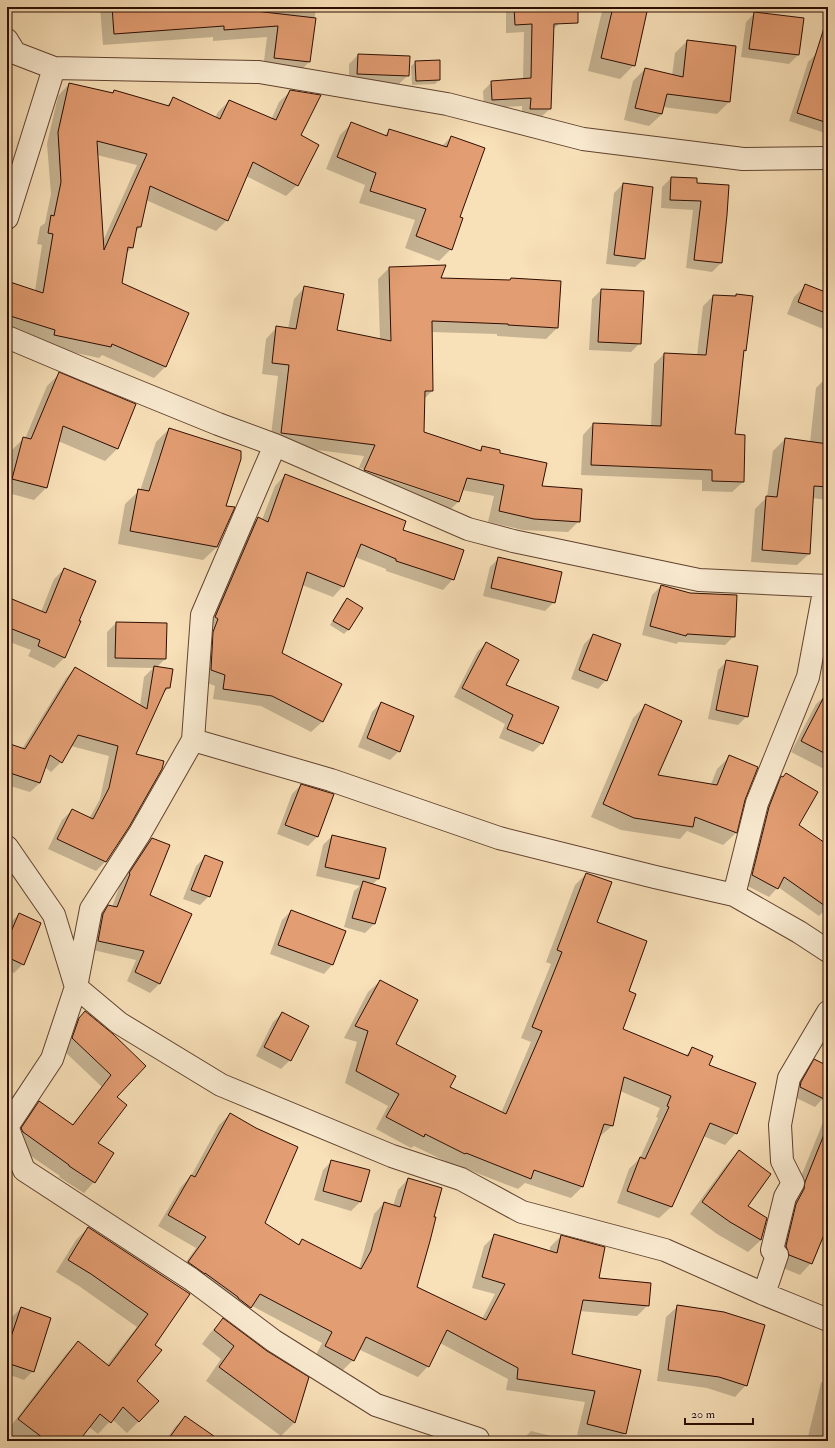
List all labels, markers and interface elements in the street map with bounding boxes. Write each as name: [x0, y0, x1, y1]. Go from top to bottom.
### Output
scale bar: [685, 1400, 753, 1426]
text: 20 m: [691, 1407, 716, 1422]

